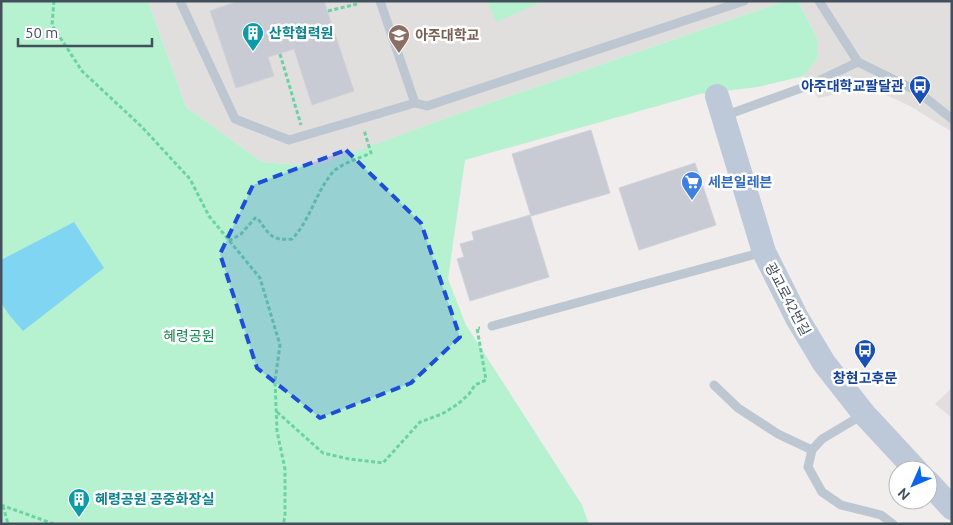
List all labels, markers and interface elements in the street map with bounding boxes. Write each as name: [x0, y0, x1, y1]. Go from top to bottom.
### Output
scale bar: [18, 15, 151, 47]
building icon: 산학협력원: [241, 21, 265, 52]
school or university icon: 아주대학교: [387, 23, 411, 54]
text: 50 m: [25, 24, 58, 41]
place label: 산학협력원: [269, 25, 333, 41]
place label: 아주대학교: [415, 27, 480, 43]
bus stop icon: 아주대학교팔달관: [908, 74, 932, 105]
place label: 아주대학교팔달관: [801, 78, 904, 94]
supermarket icon: 세븐일레븐: [680, 170, 704, 201]
place label: 세븐일레븐: [708, 174, 773, 190]
street label: 광교로42번길: [762, 260, 814, 338]
park label: 혜령공원: [163, 328, 215, 344]
bus stop icon: 창현고후문: [853, 338, 877, 369]
place label: 창현고후문: [833, 370, 897, 386]
north arrow: [888, 460, 938, 510]
text: N: [894, 485, 913, 504]
building icon: 혜령공원 공중화장실: [67, 487, 91, 518]
place label: 혜령공원 공중화장실: [95, 491, 214, 507]

